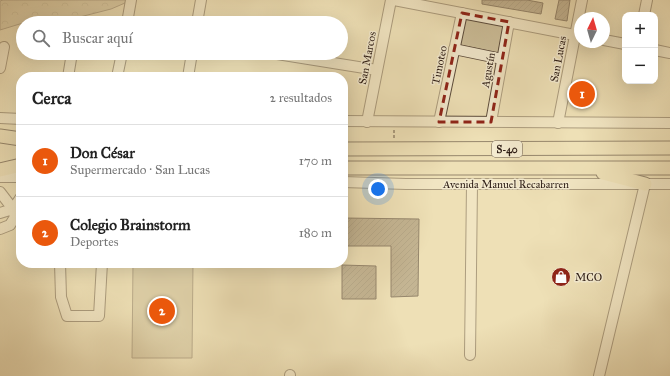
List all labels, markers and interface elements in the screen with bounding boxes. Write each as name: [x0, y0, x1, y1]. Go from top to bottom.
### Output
north arrow: [574, 12, 610, 48]
map controls: [622, 12, 658, 84]
button: +: [622, 12, 658, 48]
search box: [16, 16, 348, 60]
icon: search: [30, 27, 52, 49]
text: Buscar aquí: [62, 29, 133, 47]
street label: San Marcos: [356, 31, 379, 86]
street label: San Lucas: [548, 35, 569, 83]
street label: Timoteo: [429, 44, 450, 86]
button: −: [622, 48, 658, 84]
street label: Agustín: [479, 51, 498, 90]
pin: 1: [569, 79, 595, 109]
text: Cerca: [32, 88, 71, 109]
text: 2 resultados: [269, 90, 332, 106]
road number: S-40: [492, 141, 522, 157]
text: Don César: [70, 144, 135, 162]
text: 1: [42, 153, 48, 169]
text: 170 m: [299, 153, 332, 169]
text: Supermercado · San Lucas: [70, 162, 210, 178]
street label: Avenida Manuel Recabarren: [442, 178, 569, 191]
your location: [368, 179, 388, 199]
text: Colegio Brainstorm: [70, 216, 191, 234]
text: 2: [42, 225, 48, 241]
text: 180 m: [299, 225, 332, 241]
text: Deportes: [70, 234, 118, 250]
shop icon: MCO: [550, 266, 572, 288]
place label: MCO: [575, 271, 602, 284]
pin: 2: [149, 296, 175, 326]

